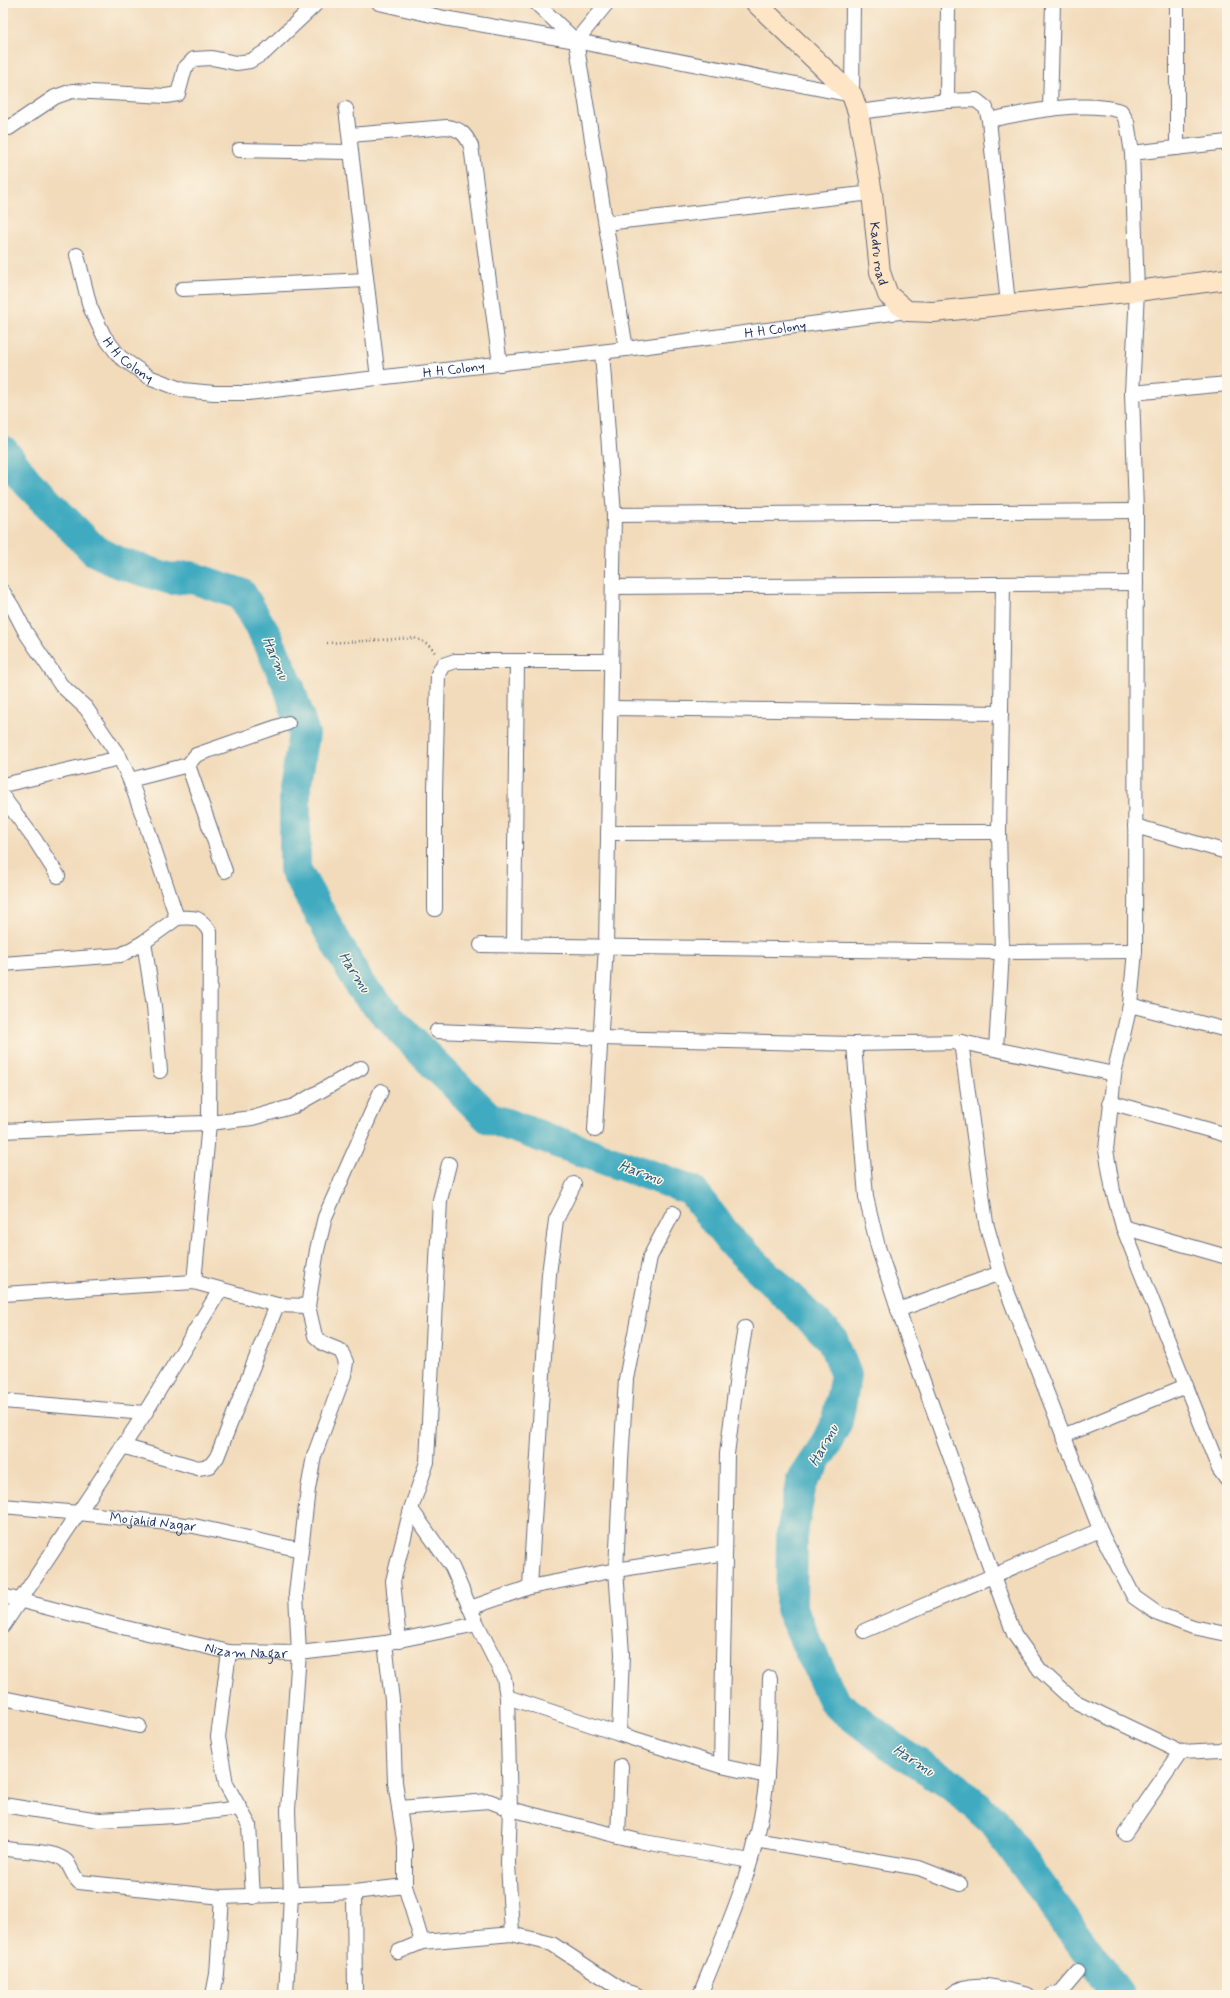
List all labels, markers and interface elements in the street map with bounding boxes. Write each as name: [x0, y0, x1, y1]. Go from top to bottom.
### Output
street label: Kadru road: [865, 221, 892, 288]
street label: H H Colony: [743, 317, 807, 343]
street label: H H Colony: [98, 334, 155, 388]
street label: H H Colony: [422, 358, 486, 383]
water label: Harmu: [257, 634, 294, 684]
water label: Harmu: [333, 948, 375, 998]
water label: Harmu: [616, 1156, 666, 1190]
water label: Harmu: [804, 1420, 844, 1470]
street label: Mojahid Nagar: [109, 1509, 198, 1536]
street label: Nizam Nagar: [203, 1639, 288, 1665]
water label: Harmu: [889, 1740, 939, 1782]

